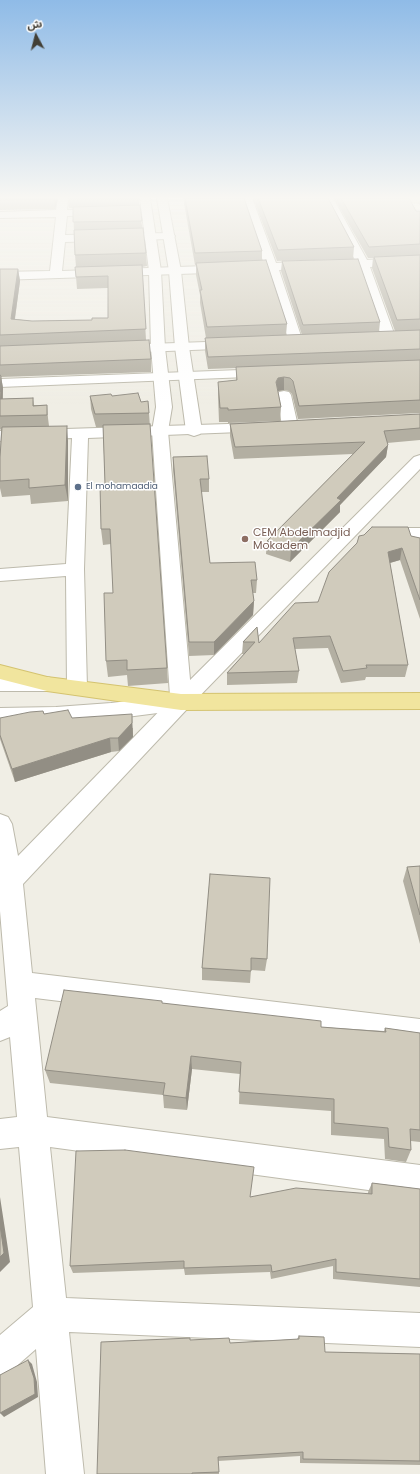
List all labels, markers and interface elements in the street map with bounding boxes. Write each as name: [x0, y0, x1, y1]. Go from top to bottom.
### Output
text: ش: [26, 15, 43, 33]
north arrow: [16, 16, 56, 56]
marker: El mohamaadia: [73, 482, 83, 492]
place label: El mohamaadia: [86, 482, 158, 492]
place label: CEM Abdelmadjid Mokadem: [253, 526, 350, 552]
marker: CEM Abdelmadjid Mokadem: [240, 534, 250, 544]

